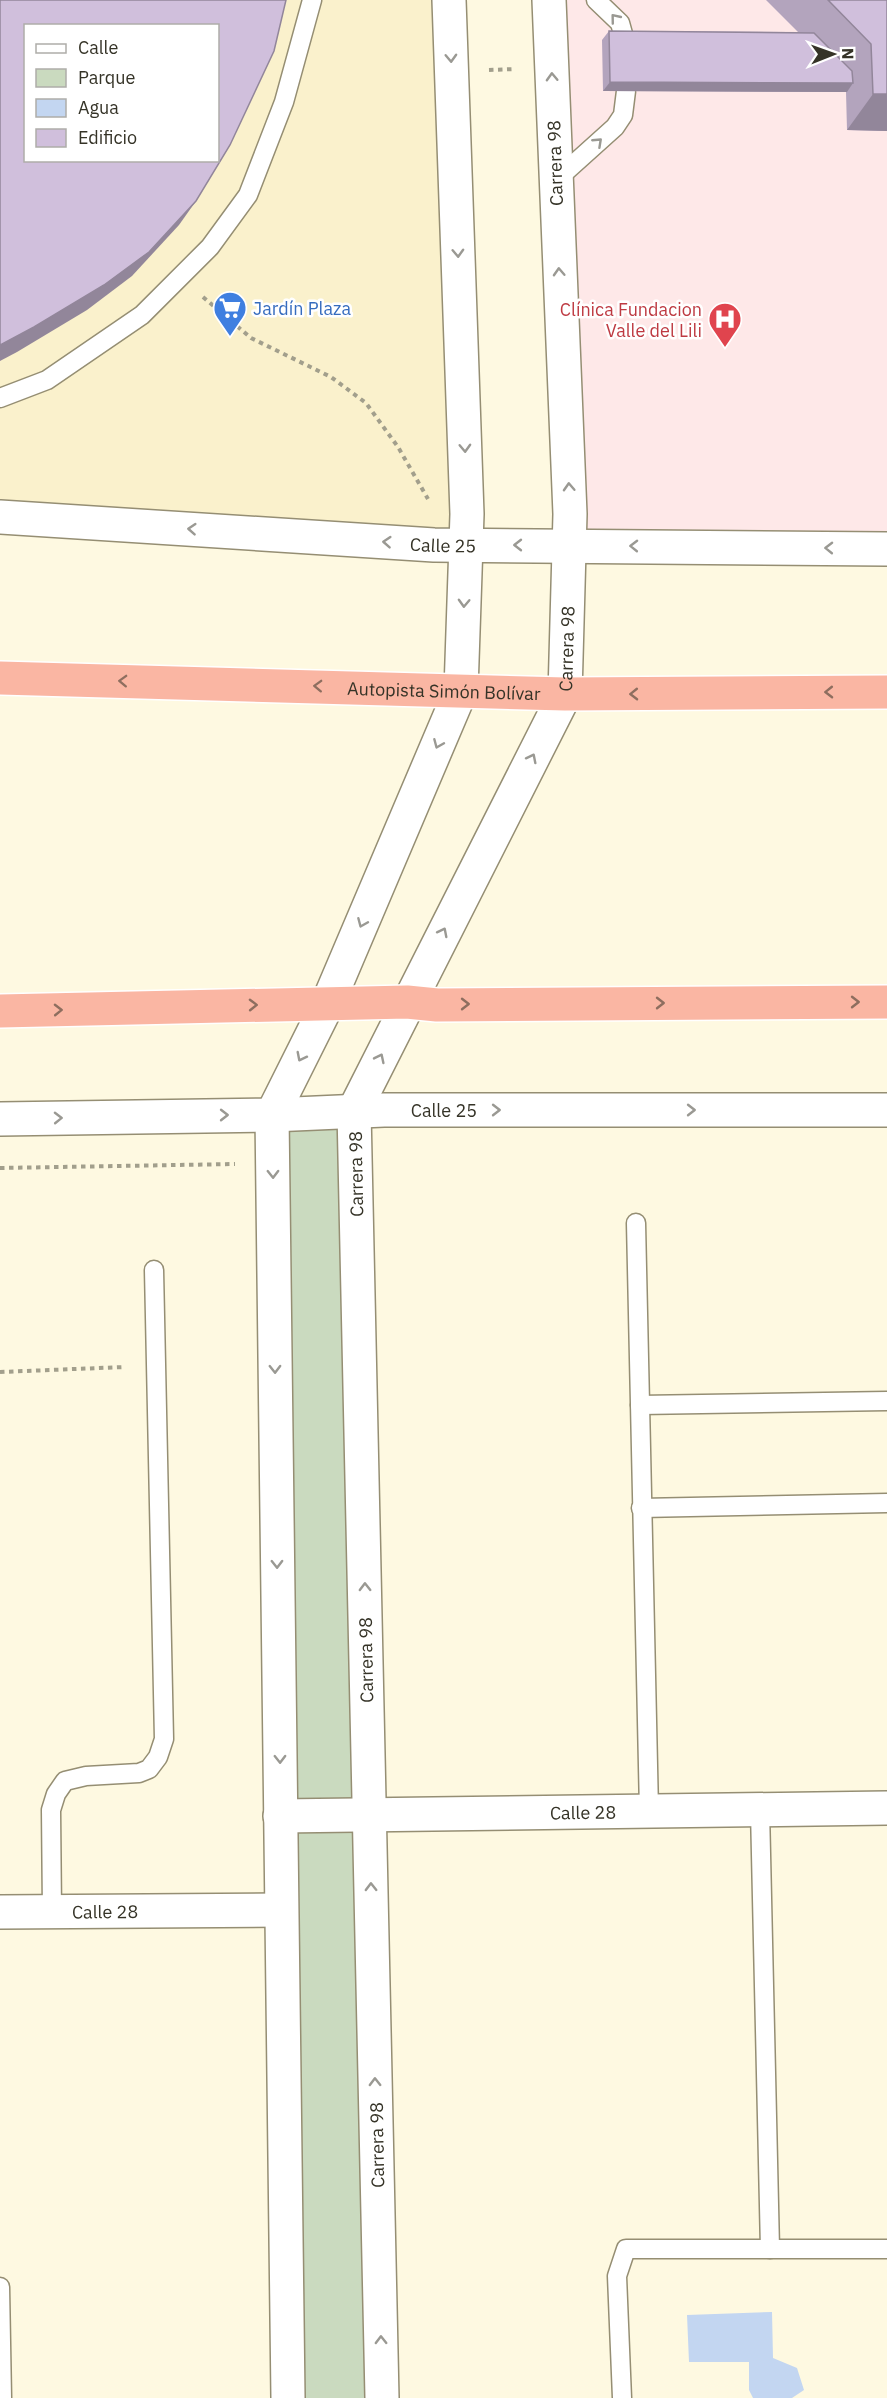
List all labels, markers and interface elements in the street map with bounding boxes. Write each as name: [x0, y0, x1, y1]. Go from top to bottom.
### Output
one-way arrow: [611, 14, 622, 25]
legend: [24, 24, 219, 162]
north arrow: [803, 24, 863, 84]
text: Calle: [78, 36, 118, 59]
text: N: [838, 48, 858, 60]
one-way arrow: [445, 54, 457, 63]
text: Parque: [78, 66, 136, 89]
one-way arrow: [545, 72, 558, 81]
text: Agua: [78, 96, 119, 119]
street label: Carrera 98: [542, 120, 568, 206]
text: Edificio: [78, 126, 137, 149]
one-way arrow: [591, 138, 602, 149]
one-way arrow: [452, 249, 464, 258]
one-way arrow: [553, 267, 566, 276]
supermarket icon: Jardín Plaza: [212, 290, 248, 337]
place label: Jardín Plaza: [253, 297, 351, 320]
place label: Clínica Fundacion Valle del Lili: [560, 298, 702, 342]
hospital icon: Clínica Fundacion Valle del Lili: [707, 301, 743, 348]
one-way arrow: [459, 444, 471, 453]
one-way arrow: [562, 483, 575, 492]
one-way arrow: [188, 523, 197, 536]
street label: Calle 25: [409, 532, 476, 557]
one-way arrow: [383, 536, 392, 549]
one-way arrow: [514, 539, 523, 551]
one-way arrow: [629, 540, 638, 553]
one-way arrow: [824, 542, 833, 554]
one-way arrow: [458, 599, 471, 608]
street label: Carrera 98: [554, 605, 579, 692]
one-way arrow: [119, 675, 128, 687]
street label: Autopista Simón Bolívar: [347, 676, 541, 705]
one-way arrow: [314, 680, 323, 692]
one-way arrow: [824, 686, 833, 698]
one-way arrow: [629, 688, 638, 700]
one-way arrow: [433, 737, 445, 748]
one-way arrow: [525, 754, 536, 765]
one-way arrow: [357, 917, 369, 928]
one-way arrow: [436, 927, 448, 938]
one-way arrow: [851, 996, 860, 1008]
one-way arrow: [656, 997, 665, 1009]
one-way arrow: [461, 998, 470, 1010]
one-way arrow: [249, 999, 258, 1012]
one-way arrow: [54, 1003, 63, 1016]
one-way arrow: [297, 1051, 308, 1062]
one-way arrow: [372, 1054, 384, 1065]
street label: Calle 25: [411, 1099, 477, 1122]
one-way arrow: [492, 1104, 501, 1116]
one-way arrow: [687, 1104, 696, 1116]
one-way arrow: [219, 1109, 228, 1121]
one-way arrow: [54, 1111, 63, 1124]
street label: Carrera 98: [344, 1131, 368, 1217]
one-way arrow: [266, 1169, 279, 1178]
one-way arrow: [269, 1364, 281, 1373]
one-way arrow: [271, 1559, 283, 1568]
one-way arrow: [358, 1582, 371, 1591]
street label: Carrera 98: [354, 1617, 378, 1703]
one-way arrow: [274, 1754, 286, 1763]
street label: Calle 28: [550, 1800, 616, 1824]
one-way arrow: [365, 1882, 377, 1891]
street label: Calle 28: [72, 1900, 138, 1923]
one-way arrow: [369, 2077, 381, 2086]
street label: Carrera 98: [365, 2102, 389, 2188]
one-way arrow: [374, 2335, 387, 2344]

